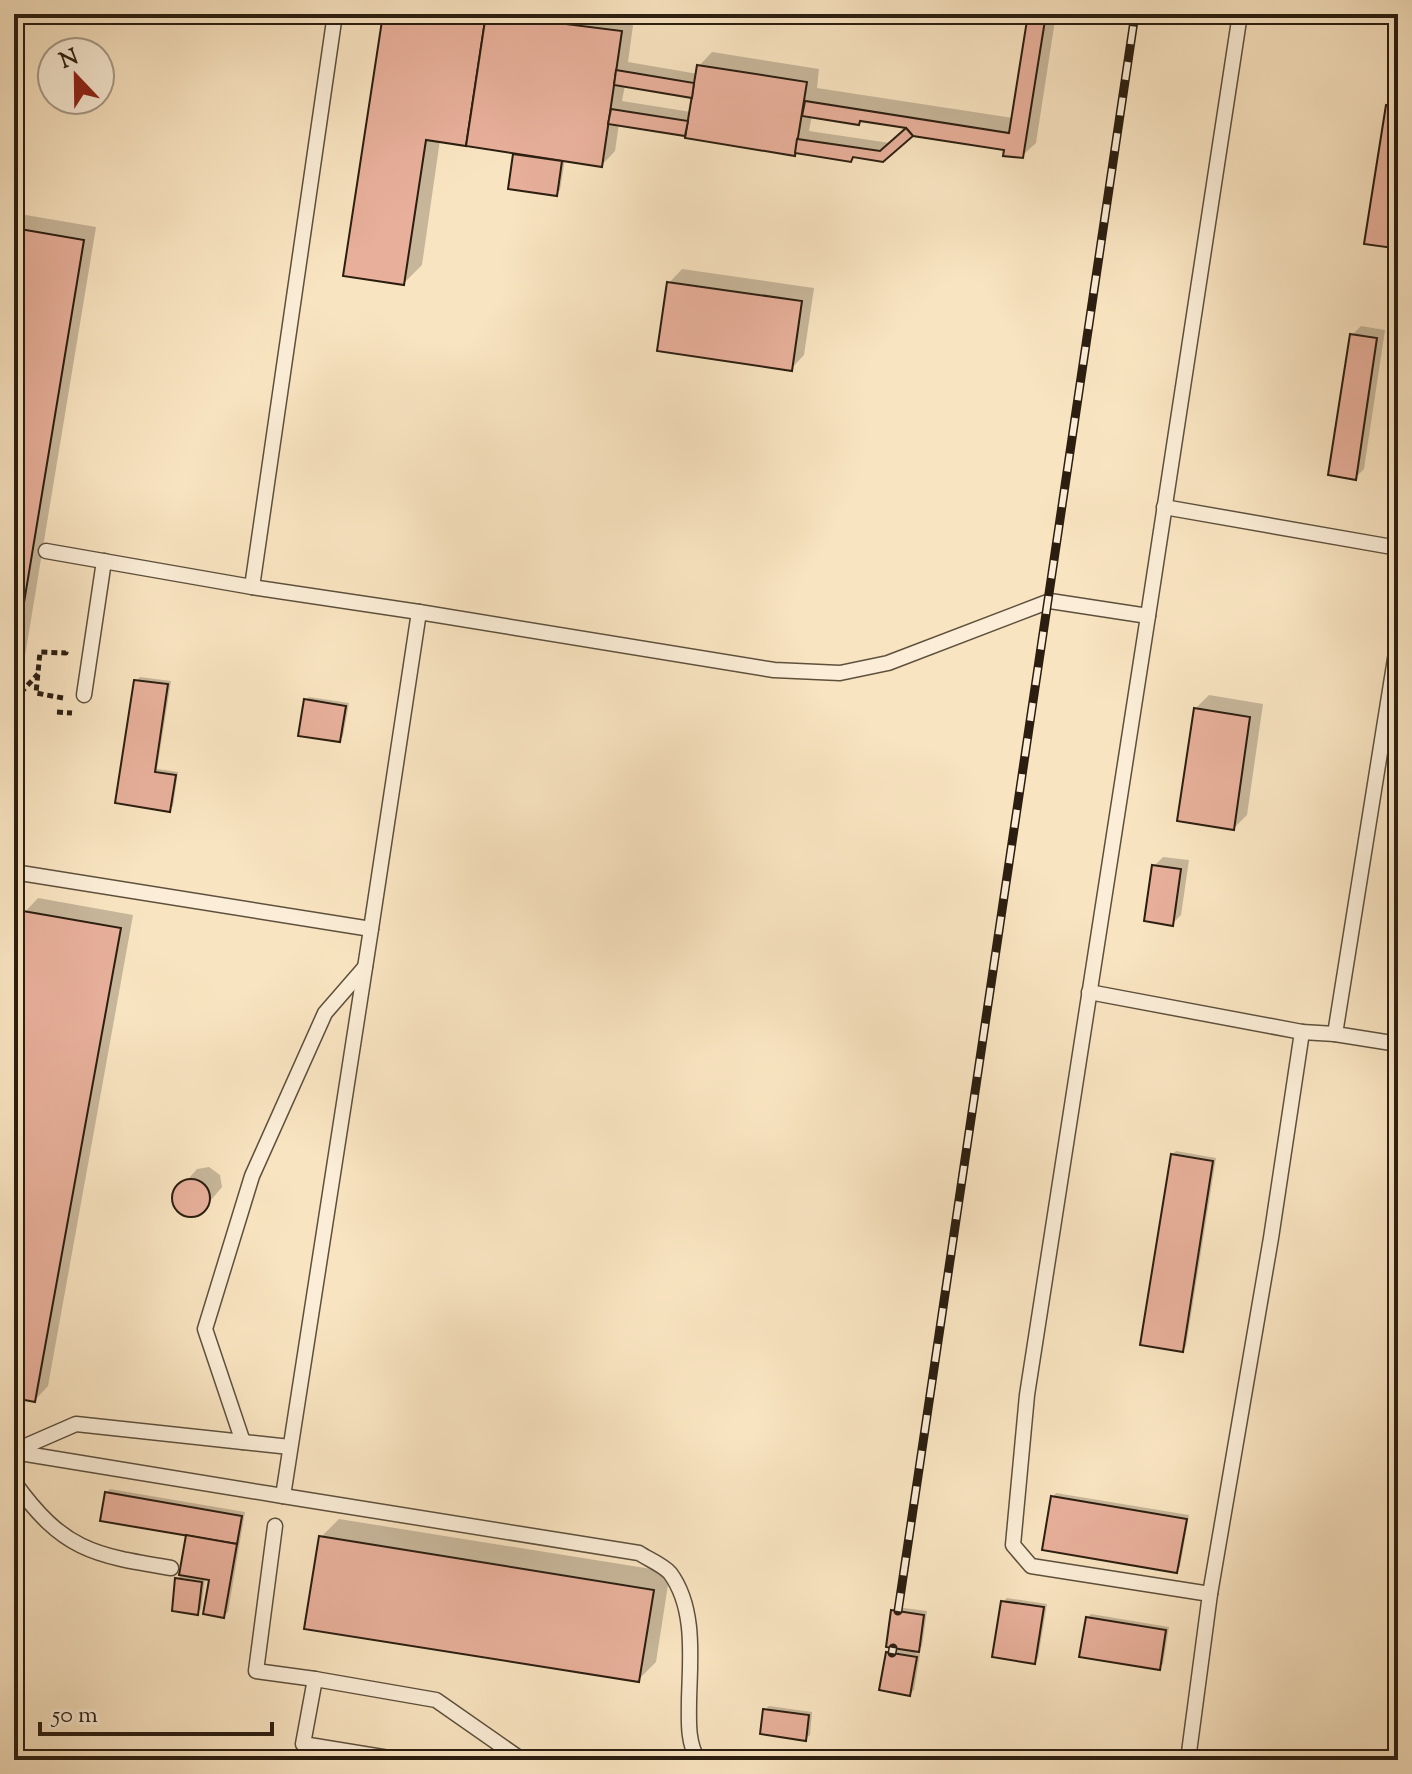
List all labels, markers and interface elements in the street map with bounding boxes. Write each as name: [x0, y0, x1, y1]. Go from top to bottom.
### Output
north arrow: [36, 36, 116, 116]
text: N: [55, 42, 84, 78]
scale bar: [40, 1686, 272, 1736]
text: 50 m: [50, 1699, 98, 1733]

